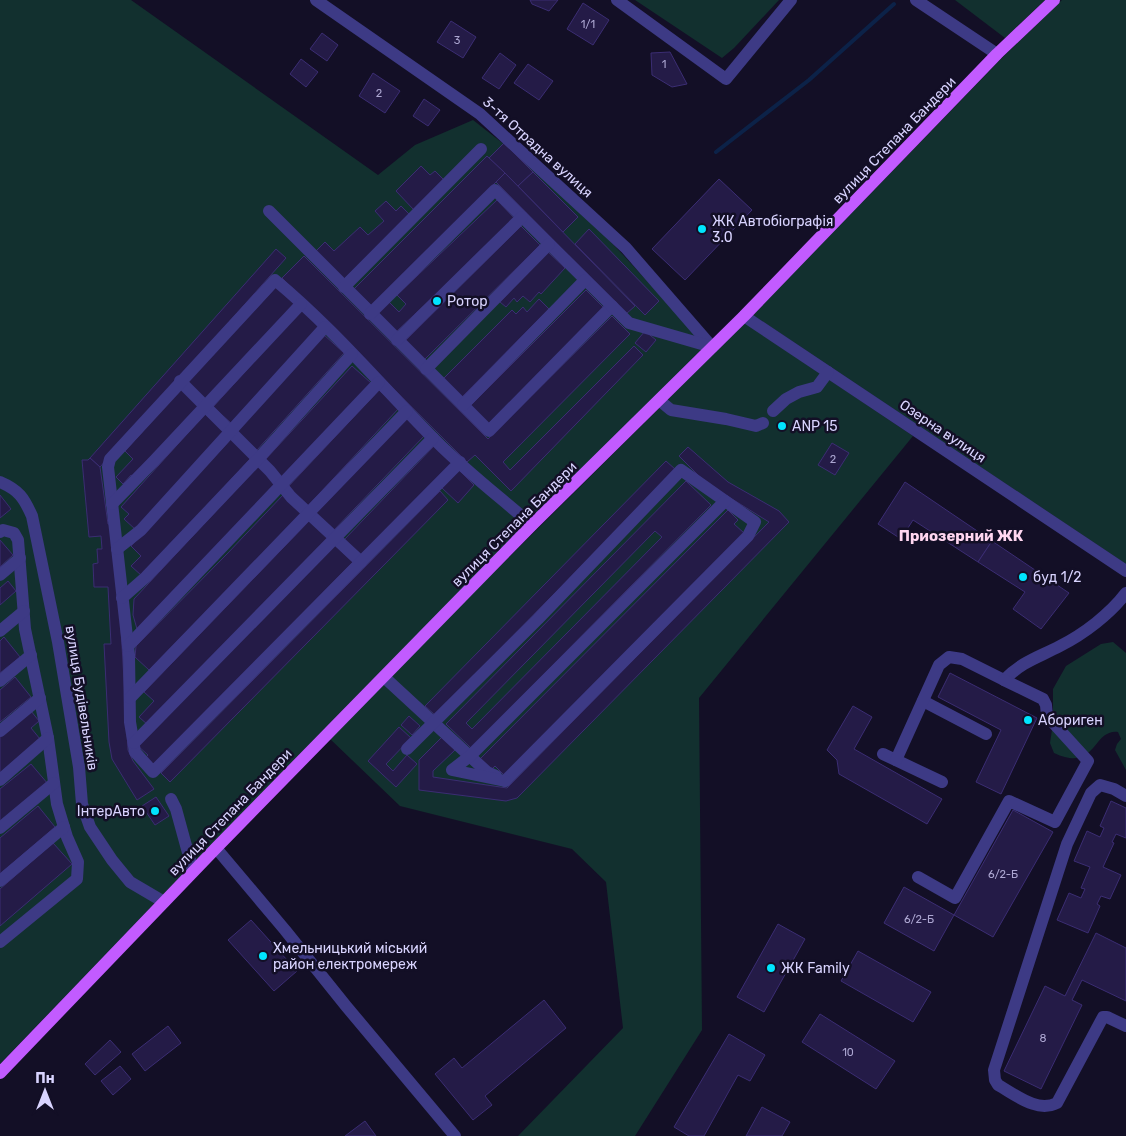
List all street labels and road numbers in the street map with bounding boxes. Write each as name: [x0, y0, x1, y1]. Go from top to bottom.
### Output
street label: вулиця Степана Бандери: [829, 73, 959, 207]
street label: 3-тя Отрадна вулиця: [479, 93, 596, 201]
street label: Озерна вулиця: [896, 396, 989, 467]
street label: вулиця Степана Бандери: [448, 458, 580, 590]
street label: вулиця Будівельників: [62, 624, 101, 772]
street label: вулиця Степана Бандери: [165, 745, 295, 879]

